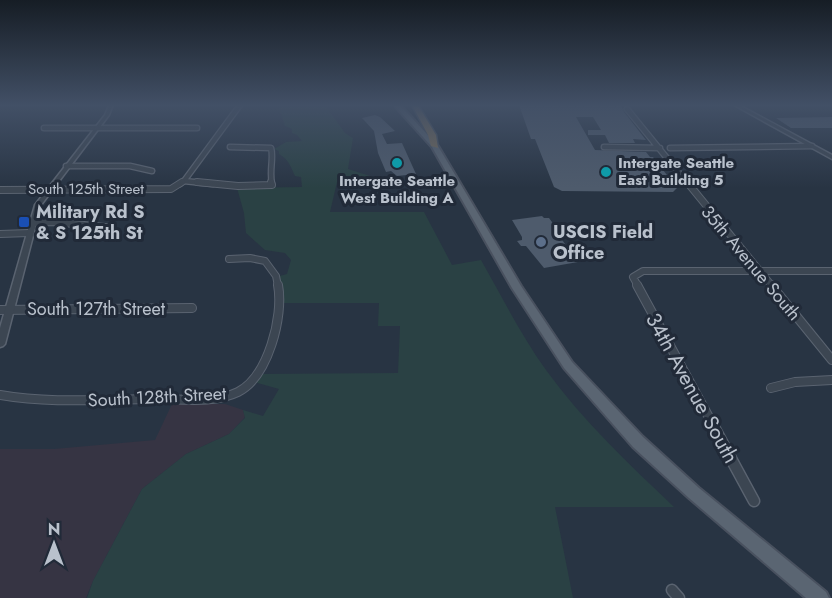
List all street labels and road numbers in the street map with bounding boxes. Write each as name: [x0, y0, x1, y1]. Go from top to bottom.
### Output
street label: South 125th Street: [28, 178, 144, 200]
street label: 35th Avenue South: [695, 200, 807, 326]
street label: South 127th Street: [27, 296, 166, 322]
street label: 34th Avenue South: [638, 307, 746, 469]
street label: South 128th Street: [87, 380, 228, 414]

